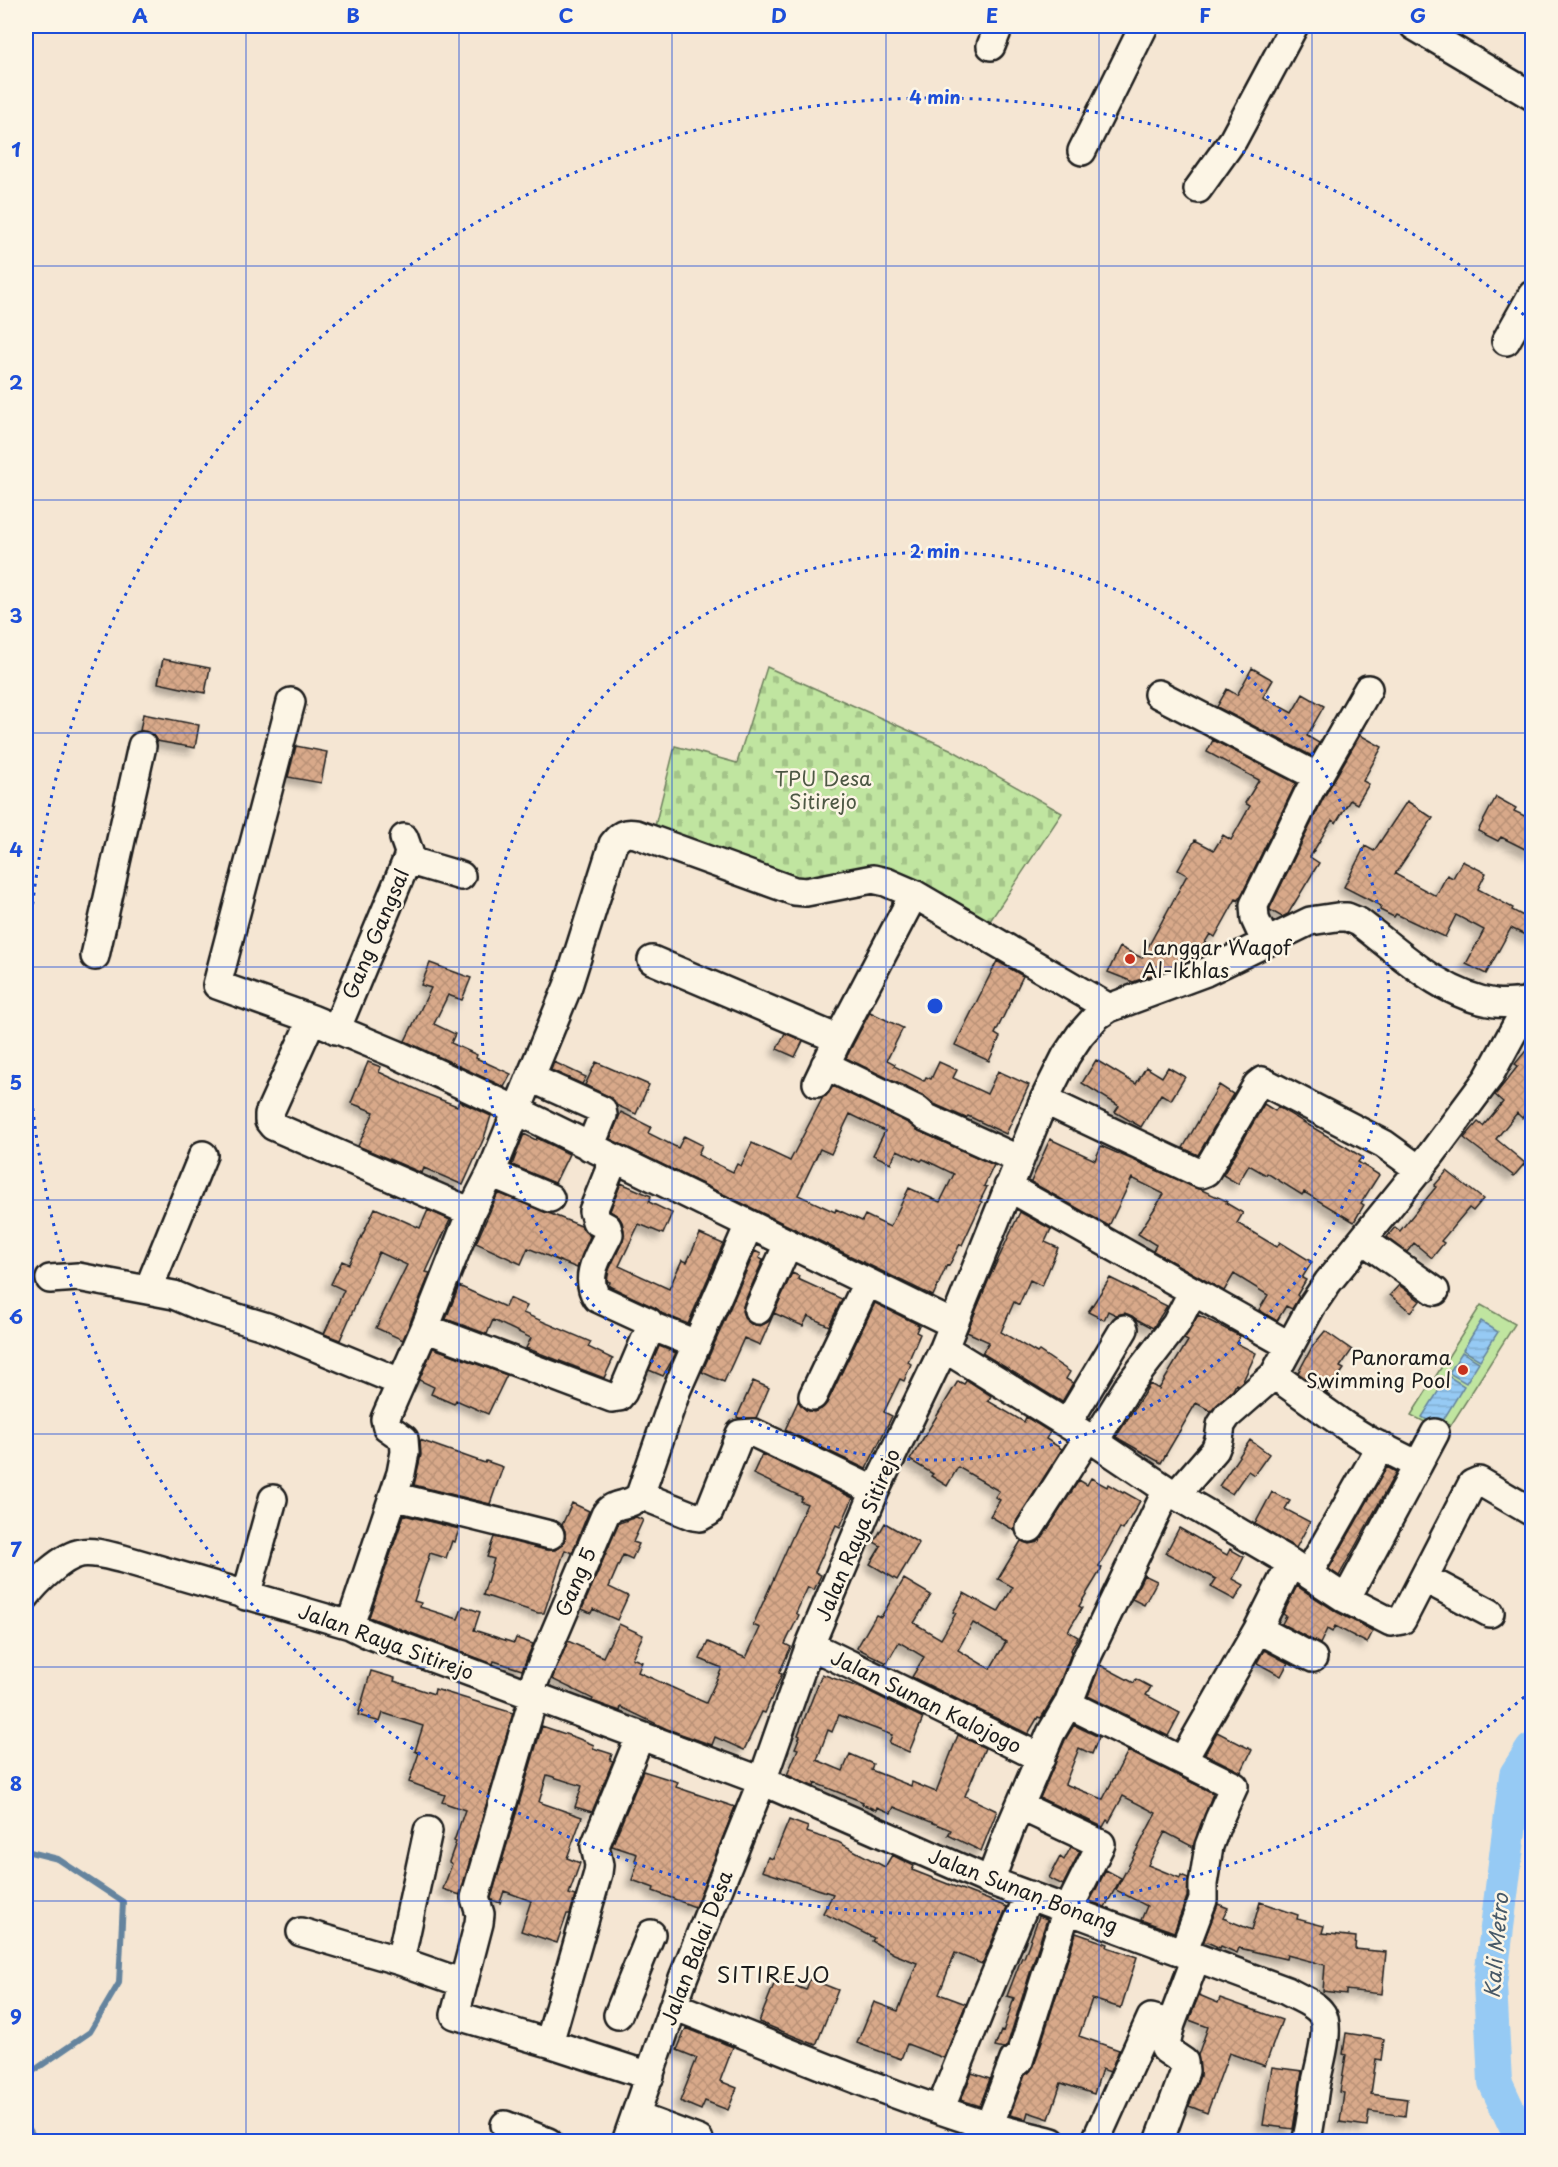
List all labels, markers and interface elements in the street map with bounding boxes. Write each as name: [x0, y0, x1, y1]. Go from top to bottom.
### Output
text: A: [132, 0, 148, 30]
text: B: [346, 0, 360, 30]
text: C: [558, 0, 574, 30]
text: D: [771, 0, 787, 30]
text: E: [986, 0, 998, 30]
text: F: [1199, 0, 1211, 30]
text: G: [1410, 0, 1426, 30]
text: 4 min: [909, 83, 961, 110]
text: 1: [11, 134, 21, 164]
text: 2: [9, 367, 23, 397]
text: 2 min: [910, 537, 960, 564]
text: 3: [9, 600, 23, 630]
park label: TPU Desa Sitirejo: [775, 763, 872, 816]
text: 4: [9, 834, 23, 864]
street label: Gang Gangsal: [334, 864, 416, 1003]
place label: Langgar Waqof Al-Ikhlas: [1142, 932, 1293, 985]
marker: Langgar Waqof Al-Ikhlas: [1123, 952, 1137, 966]
centre of rings: [925, 996, 945, 1016]
text: 5: [10, 1067, 22, 1097]
text: 6: [9, 1301, 23, 1331]
place label: Panorama Swimming Pool: [1306, 1342, 1451, 1395]
marker: Panorama Swimming Pool: [1456, 1363, 1470, 1377]
street label: Jalan Raya Sitirejo: [807, 1444, 907, 1626]
text: 7: [10, 1534, 22, 1564]
street label: Gang 5: [547, 1542, 603, 1621]
street label: Jalan Raya Sitirejo: [294, 1595, 478, 1687]
street label: Jalan Sunan Kalojogo: [826, 1642, 1027, 1760]
text: 8: [10, 1768, 22, 1798]
street label: Jalan Sunan Bonang: [924, 1840, 1122, 1940]
street label: Jalan Balai Desa: [653, 1865, 740, 2029]
water label: Kali Metro: [1474, 1891, 1516, 2000]
district label: SITIREJO: [717, 1957, 831, 1990]
text: 9: [10, 2001, 22, 2031]

